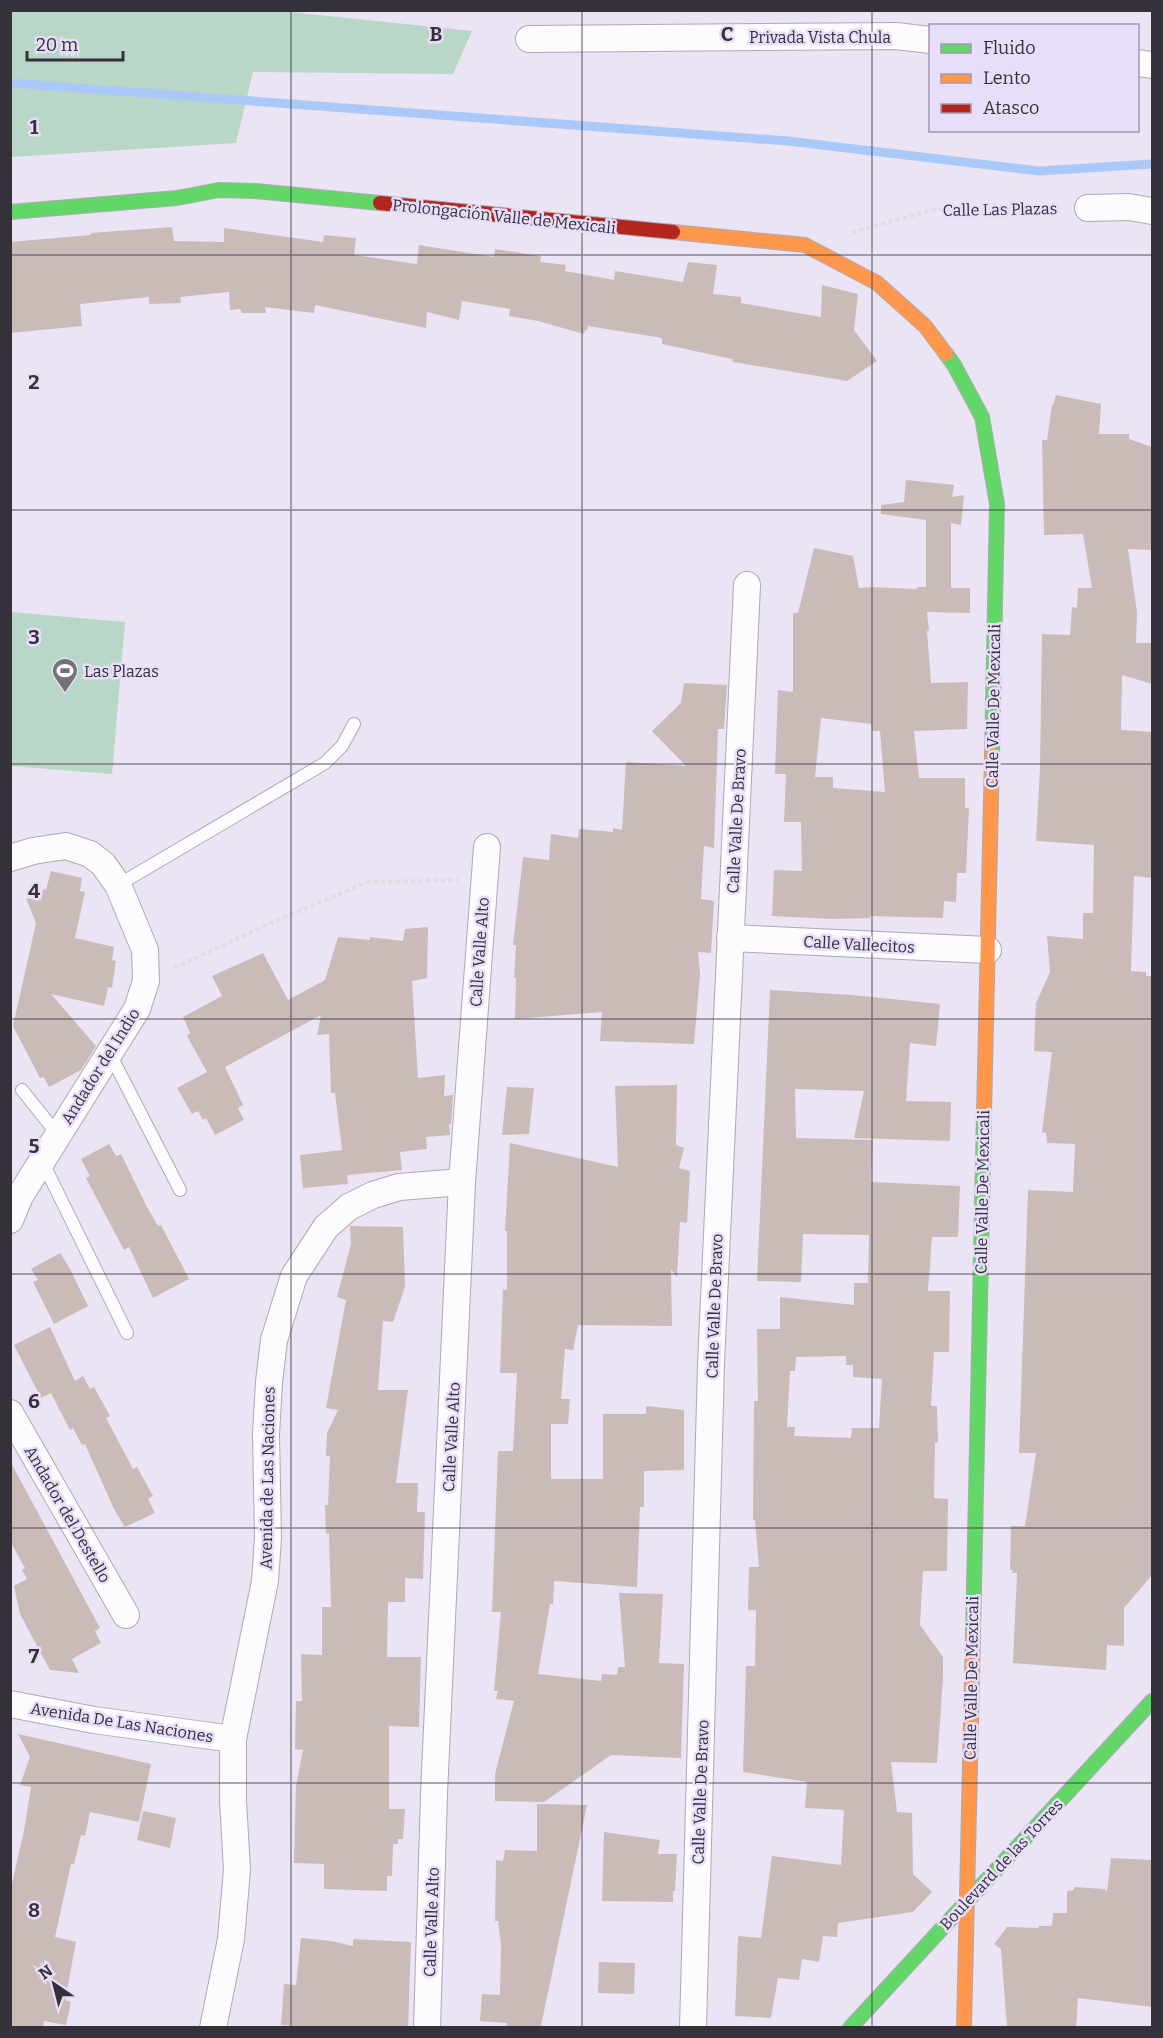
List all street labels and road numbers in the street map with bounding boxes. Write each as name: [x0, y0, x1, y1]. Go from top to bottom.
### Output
street label: Privada Vista Chula: [749, 28, 891, 47]
street label: Prolongación Valle de Mexicali: [391, 195, 617, 238]
street label: Calle Las Plazas: [942, 199, 1058, 220]
street label: Calle Valle De Mexicali: [983, 623, 1004, 788]
street label: Calle Valle De Bravo: [723, 748, 750, 894]
street label: Calle Valle Alto: [466, 896, 493, 1008]
street label: Calle Vallecitos: [803, 932, 915, 957]
street label: Andador del Indio: [57, 1005, 144, 1128]
street label: Calle Valle De Mexicali: [972, 1109, 993, 1274]
street label: Calle Valle De Bravo: [702, 1233, 727, 1379]
street label: Calle Valle Alto: [439, 1382, 464, 1492]
street label: Avenida de Las Naciones: [256, 1386, 279, 1570]
street label: Andador del Destello: [21, 1443, 114, 1586]
street label: Calle Valle De Mexicali: [961, 1595, 982, 1760]
street label: Avenida De Las Naciones: [29, 1699, 215, 1746]
street label: Calle Valle De Bravo: [688, 1719, 713, 1865]
street label: Boulevard de las Torres: [936, 1795, 1067, 1934]
street label: Calle Valle Alto: [420, 1867, 443, 1977]

